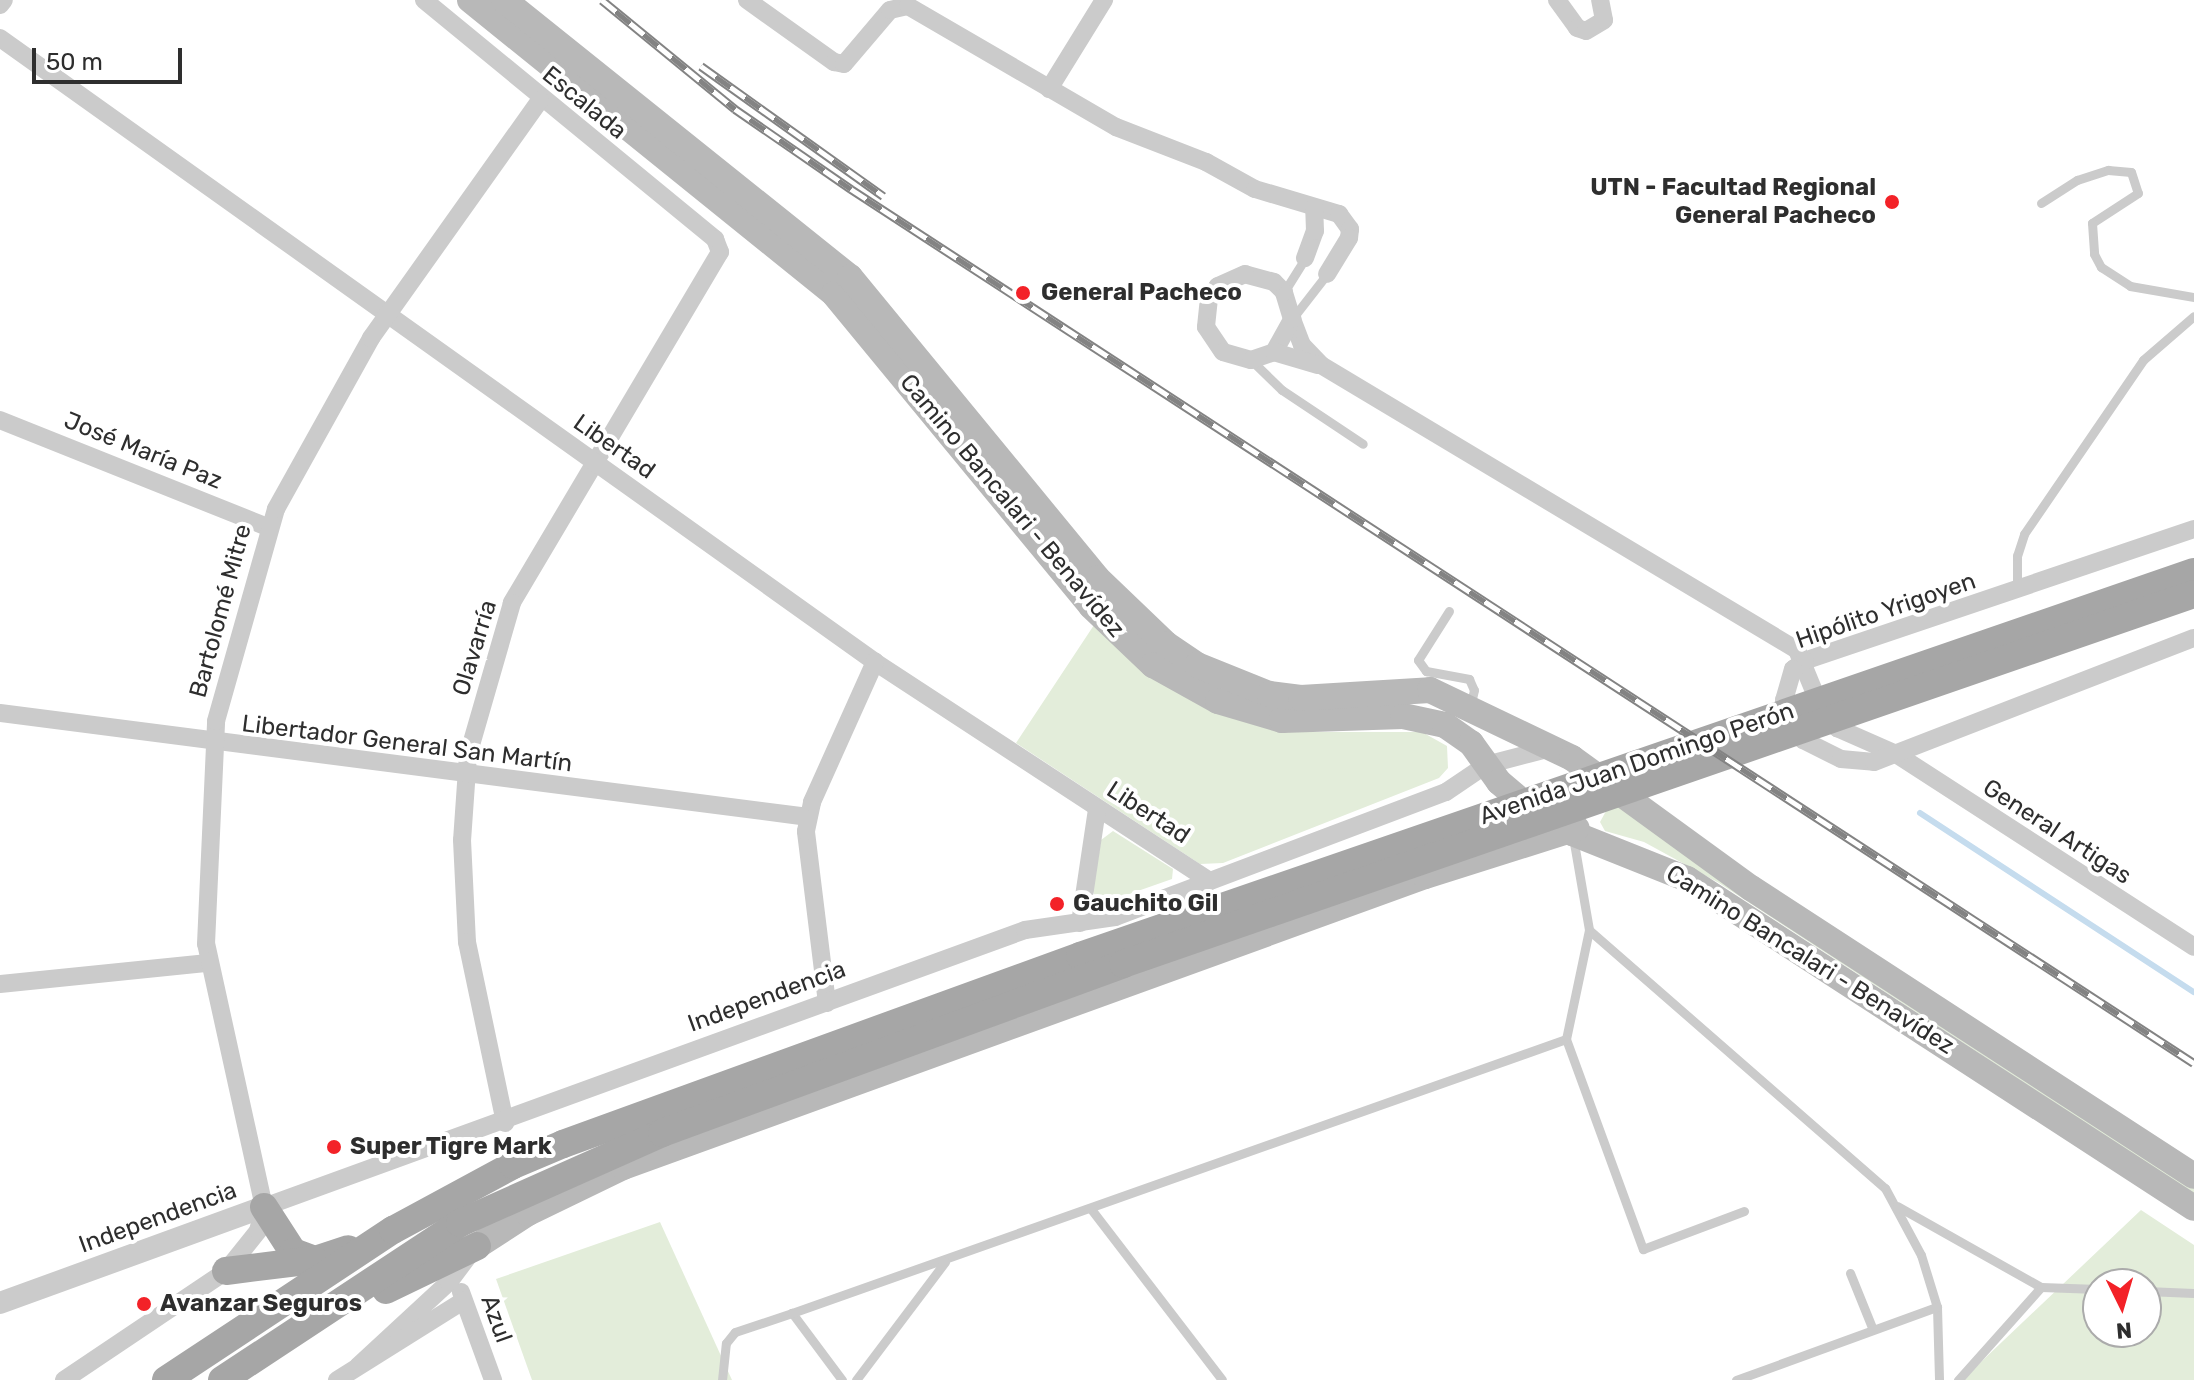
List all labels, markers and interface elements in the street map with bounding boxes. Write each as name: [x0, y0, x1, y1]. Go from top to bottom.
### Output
scale bar: [36, 32, 186, 82]
text: 50 m: [46, 48, 103, 76]
street label: Escalada: [536, 60, 632, 146]
place label: UTN - Facultad Regional General Pacheco: [1590, 174, 1876, 230]
marker: UTN - Facultad Regional General Pacheco: [1883, 193, 1901, 211]
place label: General Pacheco: [1041, 279, 1242, 307]
marker: General Pacheco: [1012, 282, 1034, 304]
street label: Camino Bancalari - Benavídez: [894, 369, 1130, 643]
street label: José María Paz: [60, 406, 226, 496]
street label: Libertad: [568, 409, 660, 485]
street label: Bartolomé Mitre: [184, 521, 258, 701]
street label: Hipólito Yrigoyen: [1792, 567, 1980, 655]
street label: Olavarría: [447, 597, 503, 699]
street label: Avenida Juan Domingo Perón: [1476, 697, 1798, 831]
street label: Libertador General San Martín: [240, 709, 574, 779]
street label: General Artigas: [1977, 773, 2137, 891]
street label: Libertad: [1101, 776, 1195, 850]
street label: Camino Bancalari - Benavídez: [1661, 859, 1959, 1061]
place label: Gauchito Gil: [1073, 890, 1218, 918]
marker: Gauchito Gil: [1048, 895, 1066, 913]
street label: Independencia: [684, 955, 850, 1039]
place label: Super Tigre Mark: [350, 1133, 553, 1161]
marker: Super Tigre Mark: [325, 1138, 343, 1156]
street label: Independencia: [75, 1176, 241, 1260]
north arrow: [2082, 1268, 2162, 1348]
place label: Avanzar Seguros: [160, 1290, 363, 1318]
street label: Azul: [474, 1291, 518, 1347]
marker: Avanzar Seguros: [135, 1295, 153, 1313]
text: N: [2115, 1316, 2133, 1345]

